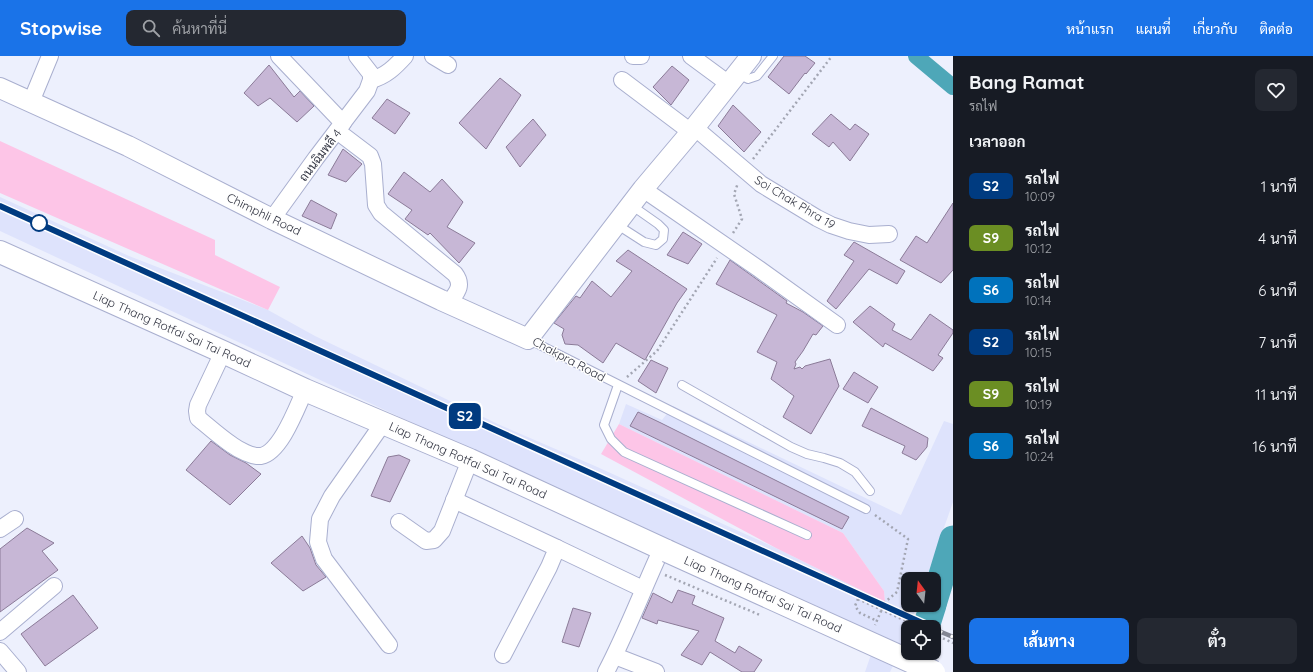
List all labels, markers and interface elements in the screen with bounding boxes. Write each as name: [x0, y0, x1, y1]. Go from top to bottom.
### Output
search box: [126, 10, 406, 46]
text: Stopwise: [20, 16, 102, 40]
icon: search: [140, 17, 162, 39]
text: ค้นหาที่นี่: [172, 19, 227, 38]
text: หน้าแรก: [1066, 20, 1114, 38]
text: แผนที่: [1136, 20, 1171, 38]
text: เกี่ยวกับ: [1193, 20, 1237, 38]
text: ติดต่อ: [1259, 20, 1293, 38]
button: heart: [1255, 69, 1297, 111]
text: Bang Ramat: [969, 70, 1084, 94]
text: รถไฟ: [969, 98, 997, 114]
street label: ถนนฉิมพลี 4: [295, 126, 345, 184]
text: เวลาออก: [969, 132, 1026, 151]
text: รถไฟ: [1025, 169, 1059, 188]
street label: Soi Chak Phra 19: [752, 172, 838, 232]
text: S2: [983, 177, 999, 195]
text: 1 นาที: [1261, 177, 1297, 196]
text: 10:09: [1025, 188, 1055, 204]
street label: Chimphli Road: [224, 190, 304, 238]
unlabelled marker: [30, 214, 48, 232]
text: รถไฟ: [1025, 221, 1059, 240]
text: S9: [983, 229, 999, 247]
text: 4 นาที: [1258, 229, 1297, 248]
text: 10:12: [1025, 240, 1052, 256]
text: รถไฟ: [1025, 273, 1059, 292]
text: S6: [983, 281, 999, 299]
text: 6 นาที: [1258, 281, 1297, 300]
street label: Liap Thang Rotfai Sai Tai Road: [91, 287, 253, 371]
text: 10:14: [1025, 292, 1051, 308]
text: รถไฟ: [1025, 325, 1059, 344]
text: S2: [983, 333, 999, 351]
text: 7 นาที: [1259, 333, 1297, 352]
street label: Chakpra Road: [530, 334, 608, 384]
text: 10:15: [1025, 344, 1052, 360]
text: รถไฟ: [1025, 377, 1059, 396]
text: S9: [983, 385, 999, 403]
text: 11 นาที: [1255, 385, 1297, 404]
text: 10:19: [1025, 396, 1052, 412]
line badge: S2: [447, 403, 483, 429]
text: S2: [457, 407, 473, 425]
street label: Liap Thang Rotfai Sai Tai Road: [387, 418, 549, 502]
text: รถไฟ: [1025, 429, 1059, 448]
text: S6: [983, 437, 999, 455]
text: 16 นาที: [1253, 437, 1297, 456]
text: 10:24: [1025, 448, 1054, 464]
street label: Liap Thang Rotfai Sai Tai Road: [682, 552, 844, 636]
north arrow: [901, 572, 941, 612]
map controls: [901, 572, 941, 660]
button: เส้นทาง: [969, 618, 1129, 664]
button: ตั๋ว: [1137, 618, 1297, 664]
button: locate: [901, 620, 941, 660]

